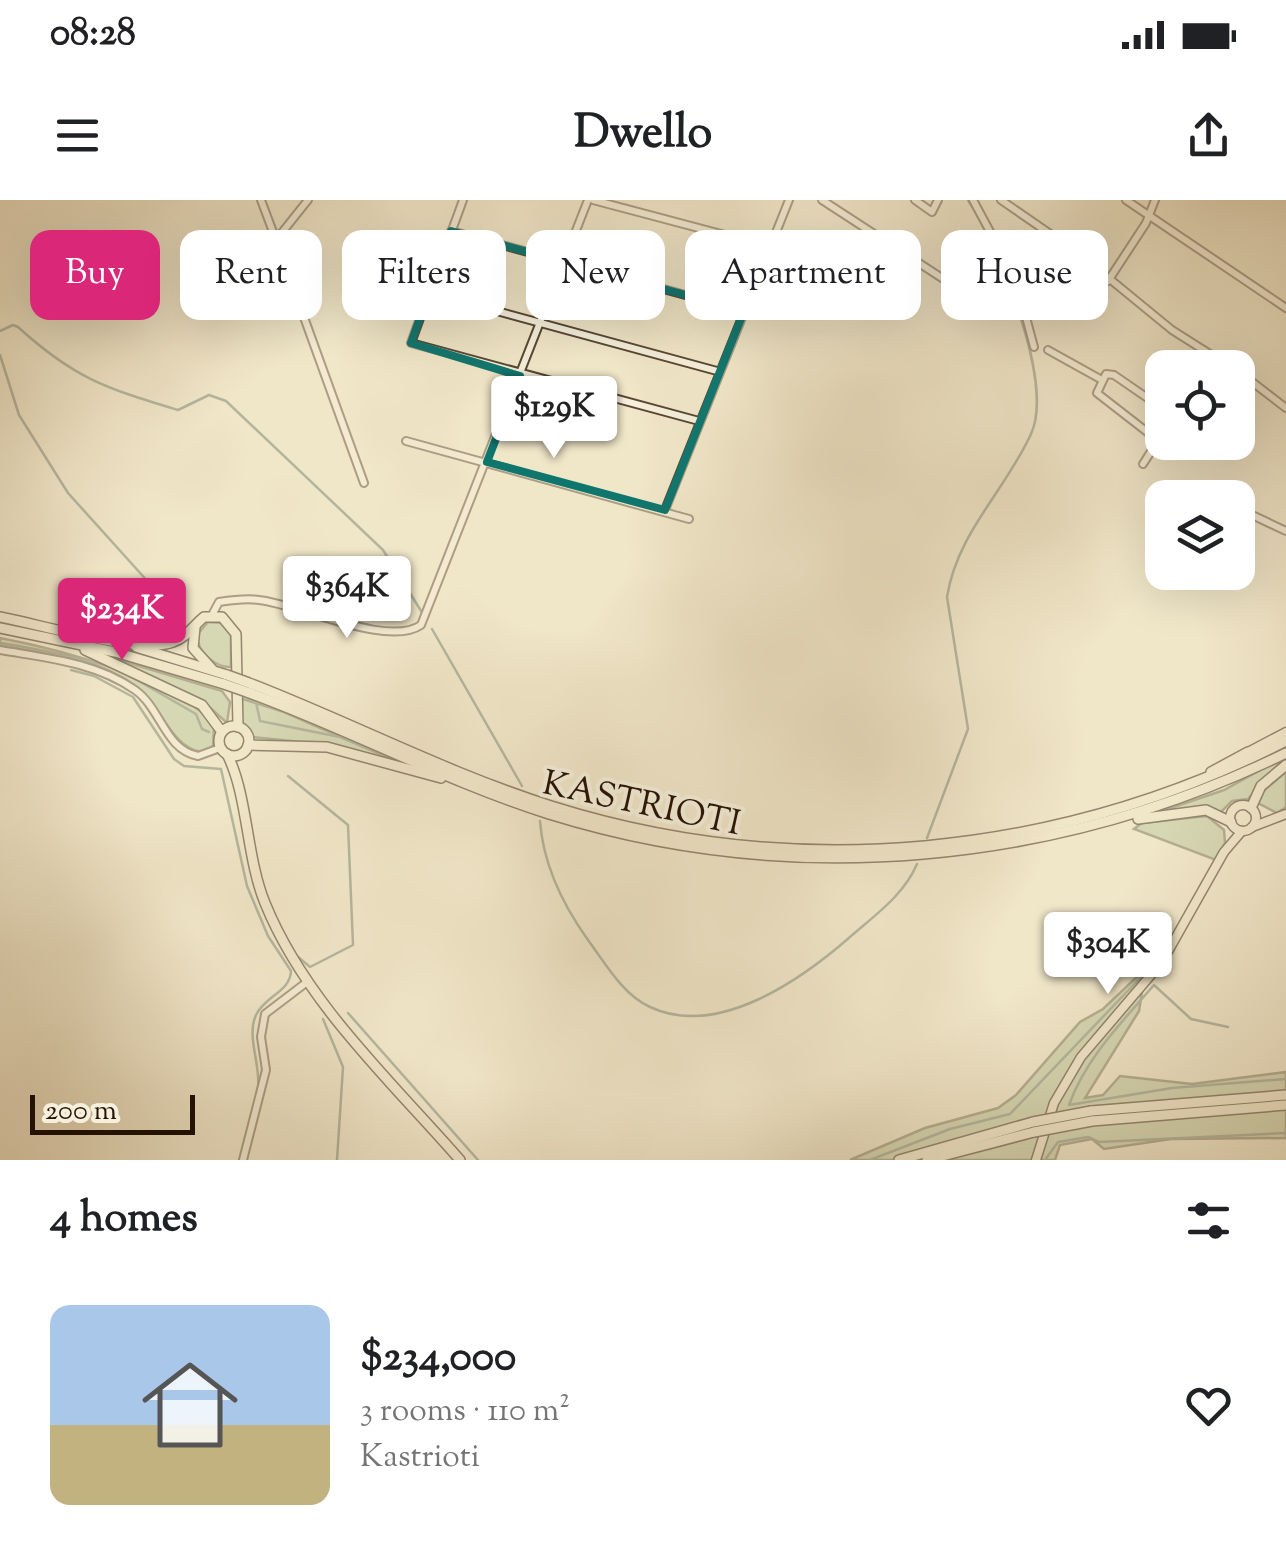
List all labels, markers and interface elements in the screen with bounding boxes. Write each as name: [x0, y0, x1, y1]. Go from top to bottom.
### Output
text: 08:28: [50, 8, 136, 62]
text: Dwello: [574, 103, 712, 168]
icon: menu: [50, 108, 105, 163]
icon: share: [1181, 108, 1236, 163]
chip: Buy: [30, 230, 160, 320]
chip: Rent: [180, 230, 322, 320]
chip: Filters: [342, 230, 506, 320]
chip: New: [526, 230, 665, 320]
chip: Apartment: [685, 230, 921, 320]
chip: House: [941, 230, 1108, 320]
map controls: [1145, 350, 1255, 590]
button: locate: [1145, 350, 1255, 460]
pin: $129K: [484, 376, 624, 461]
text: $129K: [513, 385, 595, 431]
button: layers: [1145, 480, 1255, 590]
pin: $364K: [277, 556, 417, 641]
text: $364K: [305, 565, 389, 611]
pin: $234K: [52, 578, 192, 663]
text: $234K: [80, 587, 164, 633]
street label: KASTRIOTI: [538, 760, 745, 851]
pin: $304K: [1038, 912, 1178, 997]
text: $304K: [1066, 921, 1150, 967]
scale bar: [30, 1090, 195, 1134]
text: 200 m: [45, 1092, 117, 1132]
text: 4 homes: [50, 1190, 198, 1250]
icon: filters: [1181, 1193, 1236, 1248]
text: $234,000: [360, 1329, 516, 1389]
icon: home: [130, 1345, 250, 1465]
icon: heart: [1181, 1378, 1236, 1433]
text: 3 rooms · 110 m²: [360, 1389, 570, 1435]
text: Kastrioti: [360, 1435, 480, 1481]

